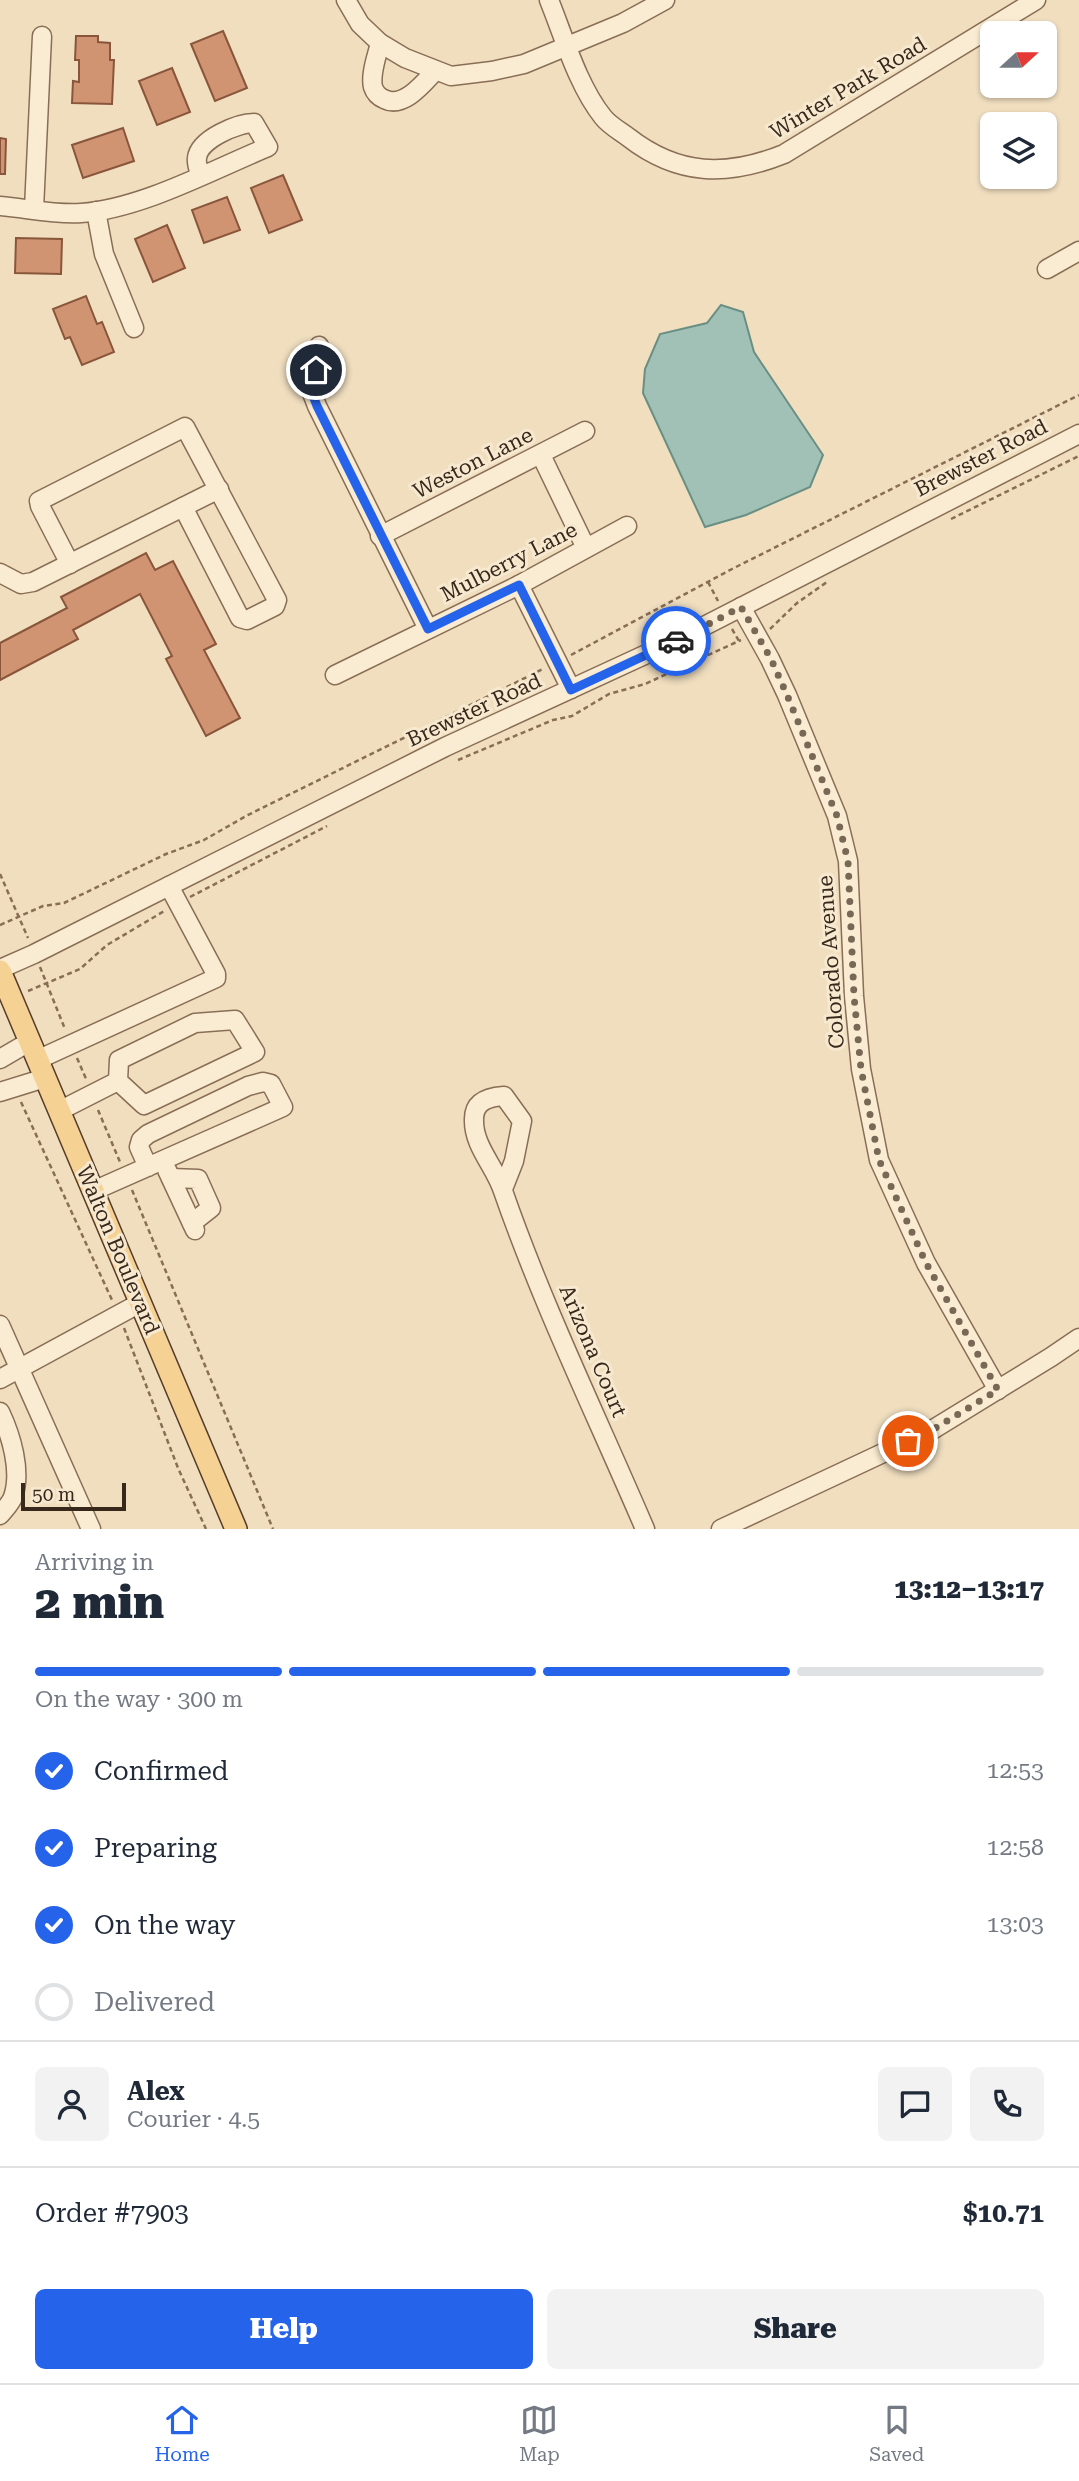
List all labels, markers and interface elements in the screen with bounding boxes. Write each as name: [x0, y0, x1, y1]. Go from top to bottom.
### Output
north arrow: [980, 21, 1057, 98]
map controls: [980, 21, 1057, 189]
street label: Winter Park Road: [766, 32, 931, 144]
button: layers: [980, 112, 1057, 189]
pin: [286, 340, 346, 400]
icon: home: [297, 351, 335, 389]
street label: Brewster Road: [911, 414, 1052, 502]
street label: Weston Lane: [409, 423, 537, 503]
street label: Mulberry Lane: [437, 517, 581, 607]
courier: [641, 606, 711, 676]
icon: car: [657, 622, 695, 660]
street label: Brewster Road: [403, 668, 546, 752]
street label: Colorado Avenue: [813, 874, 849, 1050]
street label: Walton Boulevard: [72, 1162, 165, 1338]
street label: Arizona Court: [554, 1281, 632, 1421]
pin: [878, 1411, 938, 1471]
icon: bag: [889, 1422, 927, 1460]
scale bar: [21, 1480, 126, 1512]
text: 50 m: [32, 1483, 75, 1506]
text: Arriving in: [35, 1549, 154, 1576]
text: 13:12–13:17: [894, 1574, 1044, 1604]
text: 2 min: [35, 1575, 164, 1629]
text: On the way · 300 m: [35, 1686, 243, 1713]
icon: check: [35, 1752, 73, 1790]
text: Confirmed: [94, 1756, 229, 1786]
text: 12:53: [987, 1757, 1044, 1784]
icon: check: [35, 1829, 73, 1867]
text: Preparing: [94, 1833, 217, 1863]
text: 12:58: [987, 1834, 1044, 1861]
icon: check: [35, 1906, 73, 1944]
text: On the way: [94, 1910, 235, 1940]
text: 13:03: [987, 1911, 1044, 1938]
text: Delivered: [94, 1987, 215, 2017]
button: person: [35, 2067, 109, 2141]
button: chat: [878, 2067, 952, 2141]
button: phone: [970, 2067, 1044, 2141]
text: Alex: [127, 2076, 185, 2106]
text: Courier · 4.5: [127, 2106, 260, 2133]
text: Order #7903: [35, 2198, 189, 2228]
text: $10.71: [963, 2198, 1044, 2228]
button: Help: [35, 2289, 533, 2369]
button: Share: [547, 2289, 1044, 2369]
tab: Home: [155, 2401, 210, 2466]
tab: Map: [519, 2401, 560, 2466]
tab: Saved: [869, 2401, 924, 2466]

